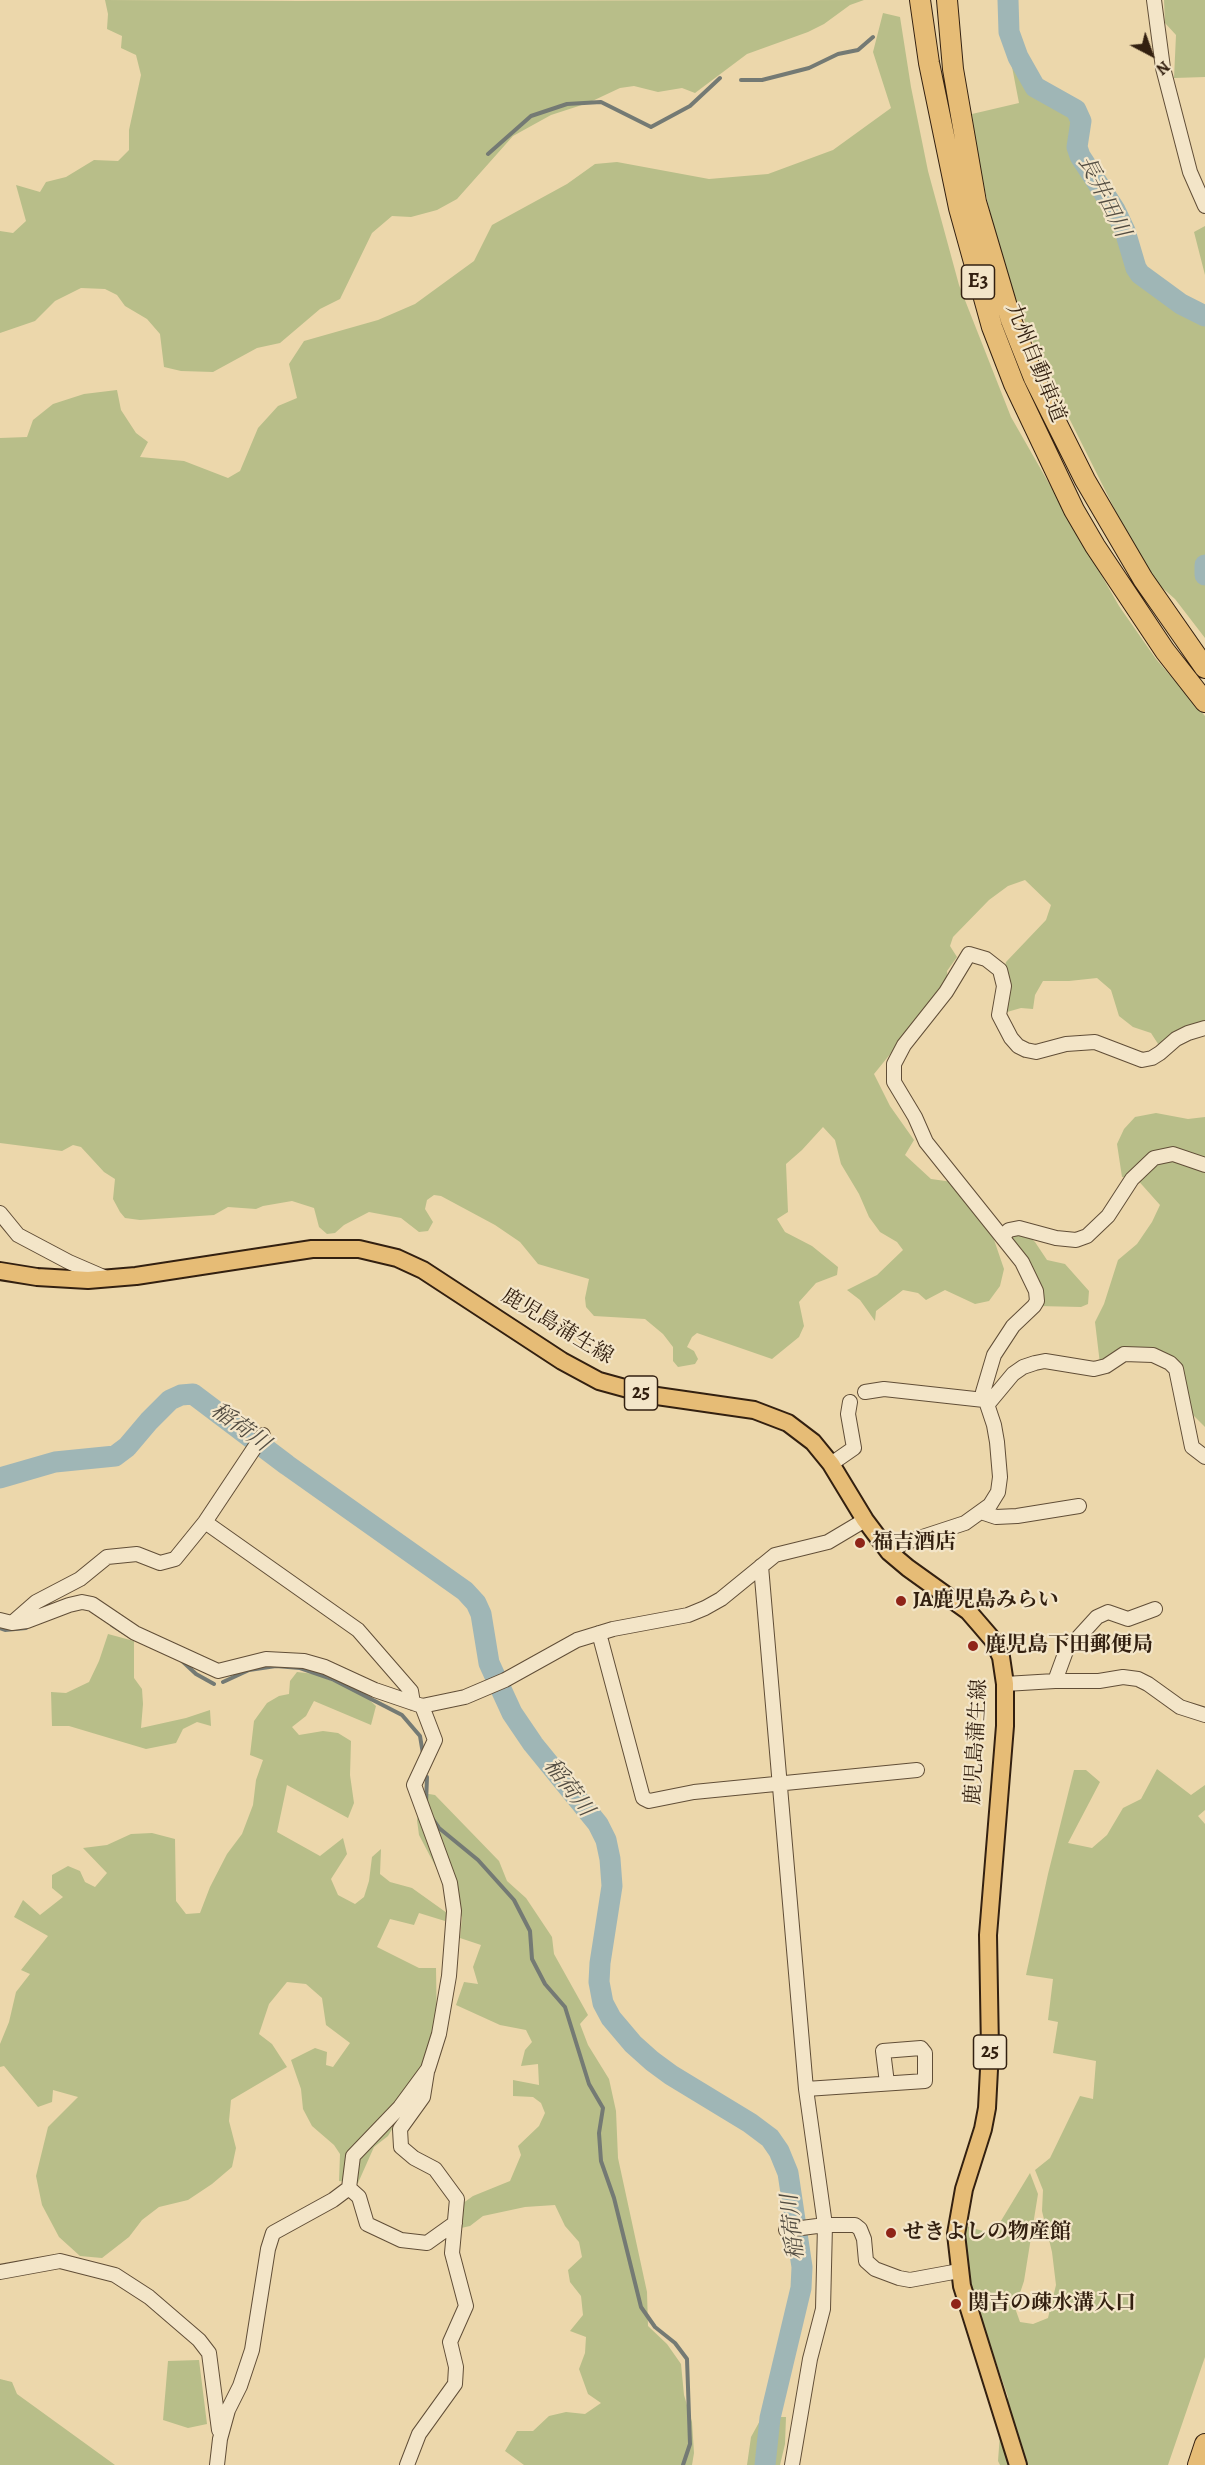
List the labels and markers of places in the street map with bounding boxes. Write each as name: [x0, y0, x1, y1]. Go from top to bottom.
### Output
place label: 福吉酒店: [872, 1530, 956, 1556]
marker: 福吉酒店: [853, 1536, 867, 1550]
place label: JA鹿児島みらい: [913, 1588, 1059, 1614]
marker: JA鹿児島みらい: [894, 1594, 908, 1608]
place label: 鹿児島下田郵便局: [985, 1633, 1153, 1659]
marker: 鹿児島下田郵便局: [966, 1639, 980, 1653]
place label: せきよしの物産館: [903, 2220, 1071, 2246]
marker: せきよしの物産館: [884, 2226, 898, 2240]
place label: 関吉の疎水溝入口: [968, 2291, 1136, 2317]
marker: 関吉の疎水溝入口: [949, 2297, 963, 2311]

